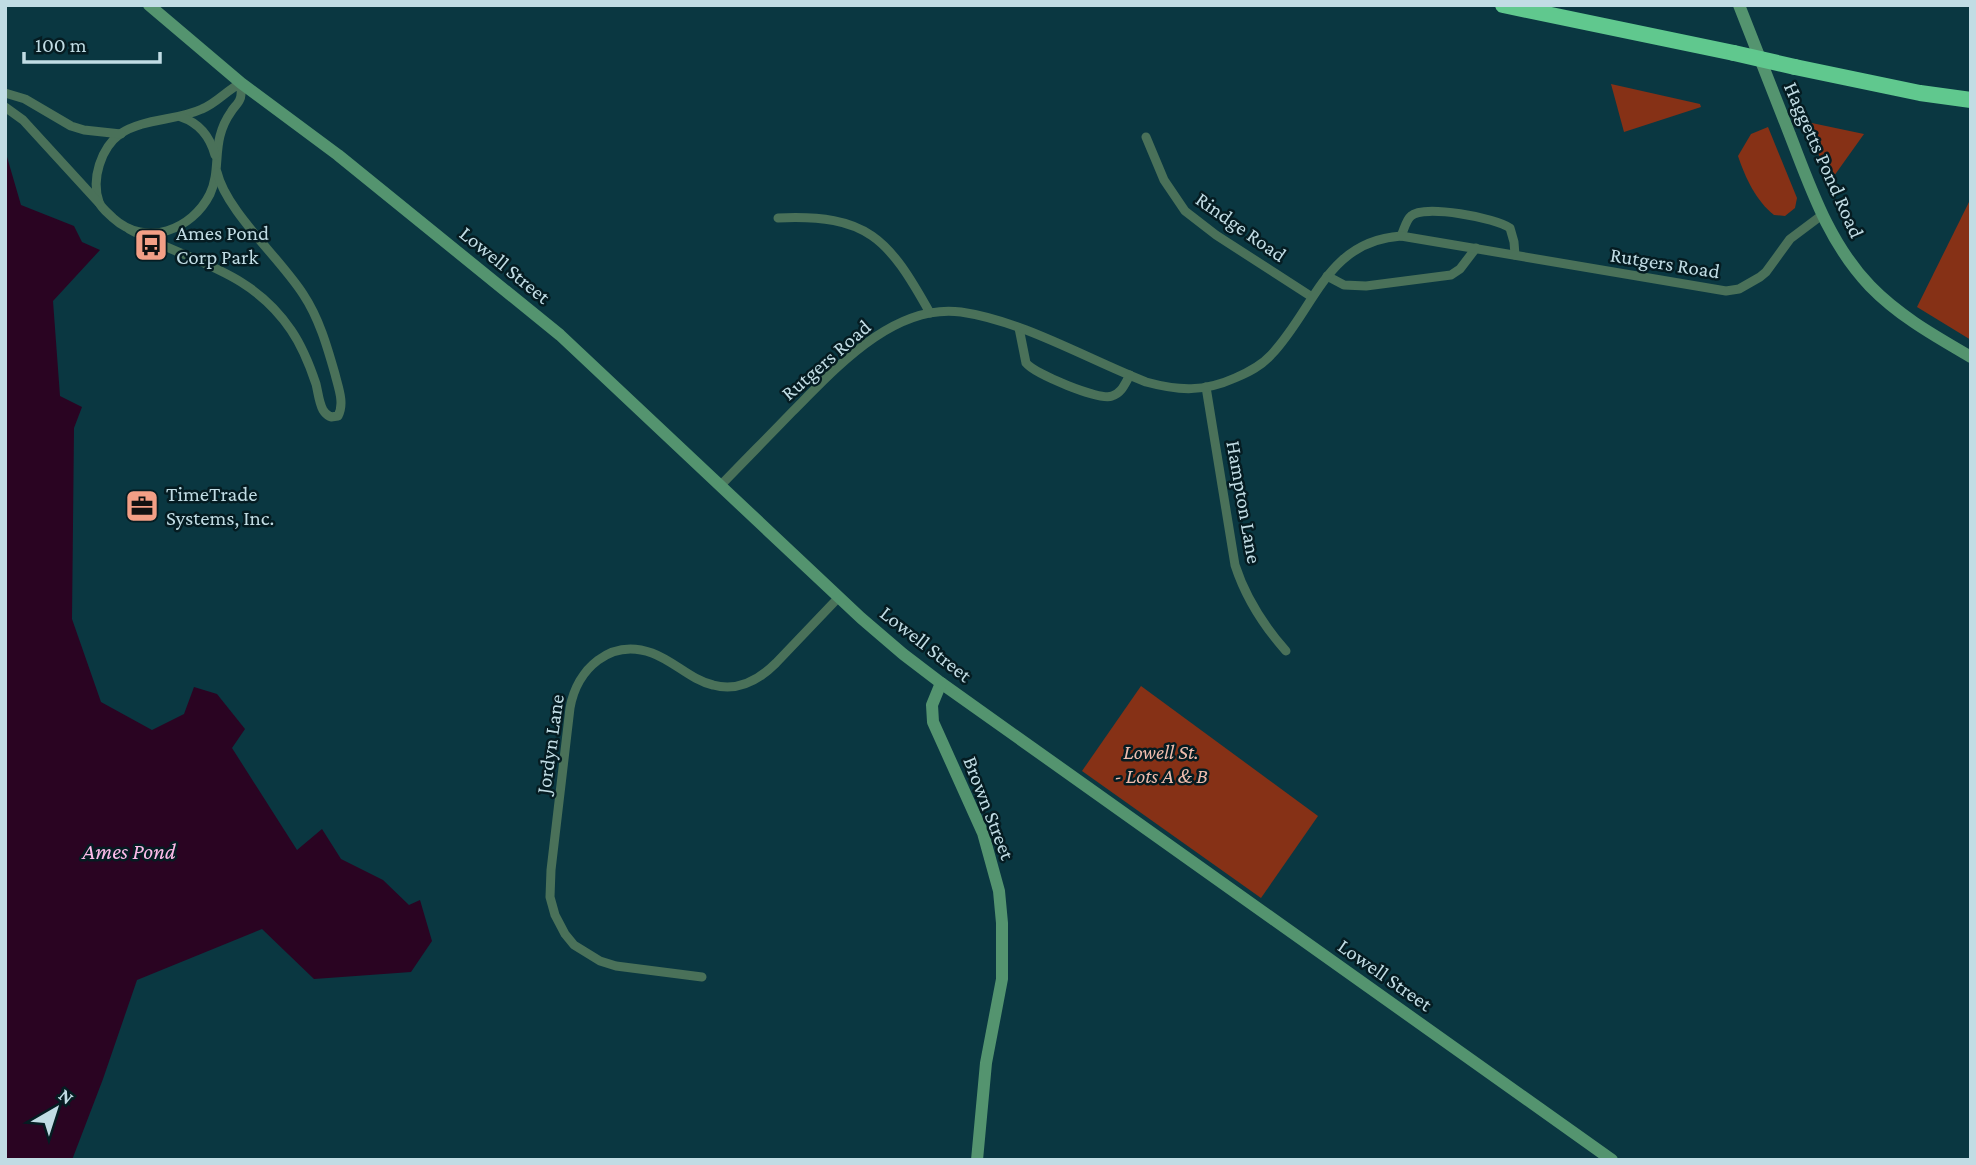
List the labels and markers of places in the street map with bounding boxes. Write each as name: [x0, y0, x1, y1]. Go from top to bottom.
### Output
place label: Ames Pond Corp Park: [176, 221, 269, 269]
bus stop icon: Ames Pond Corp Park: [132, 226, 170, 264]
place label: TimeTrade Systems, Inc.: [166, 482, 274, 530]
office icon: TimeTrade Systems, Inc.: [123, 487, 161, 525]

